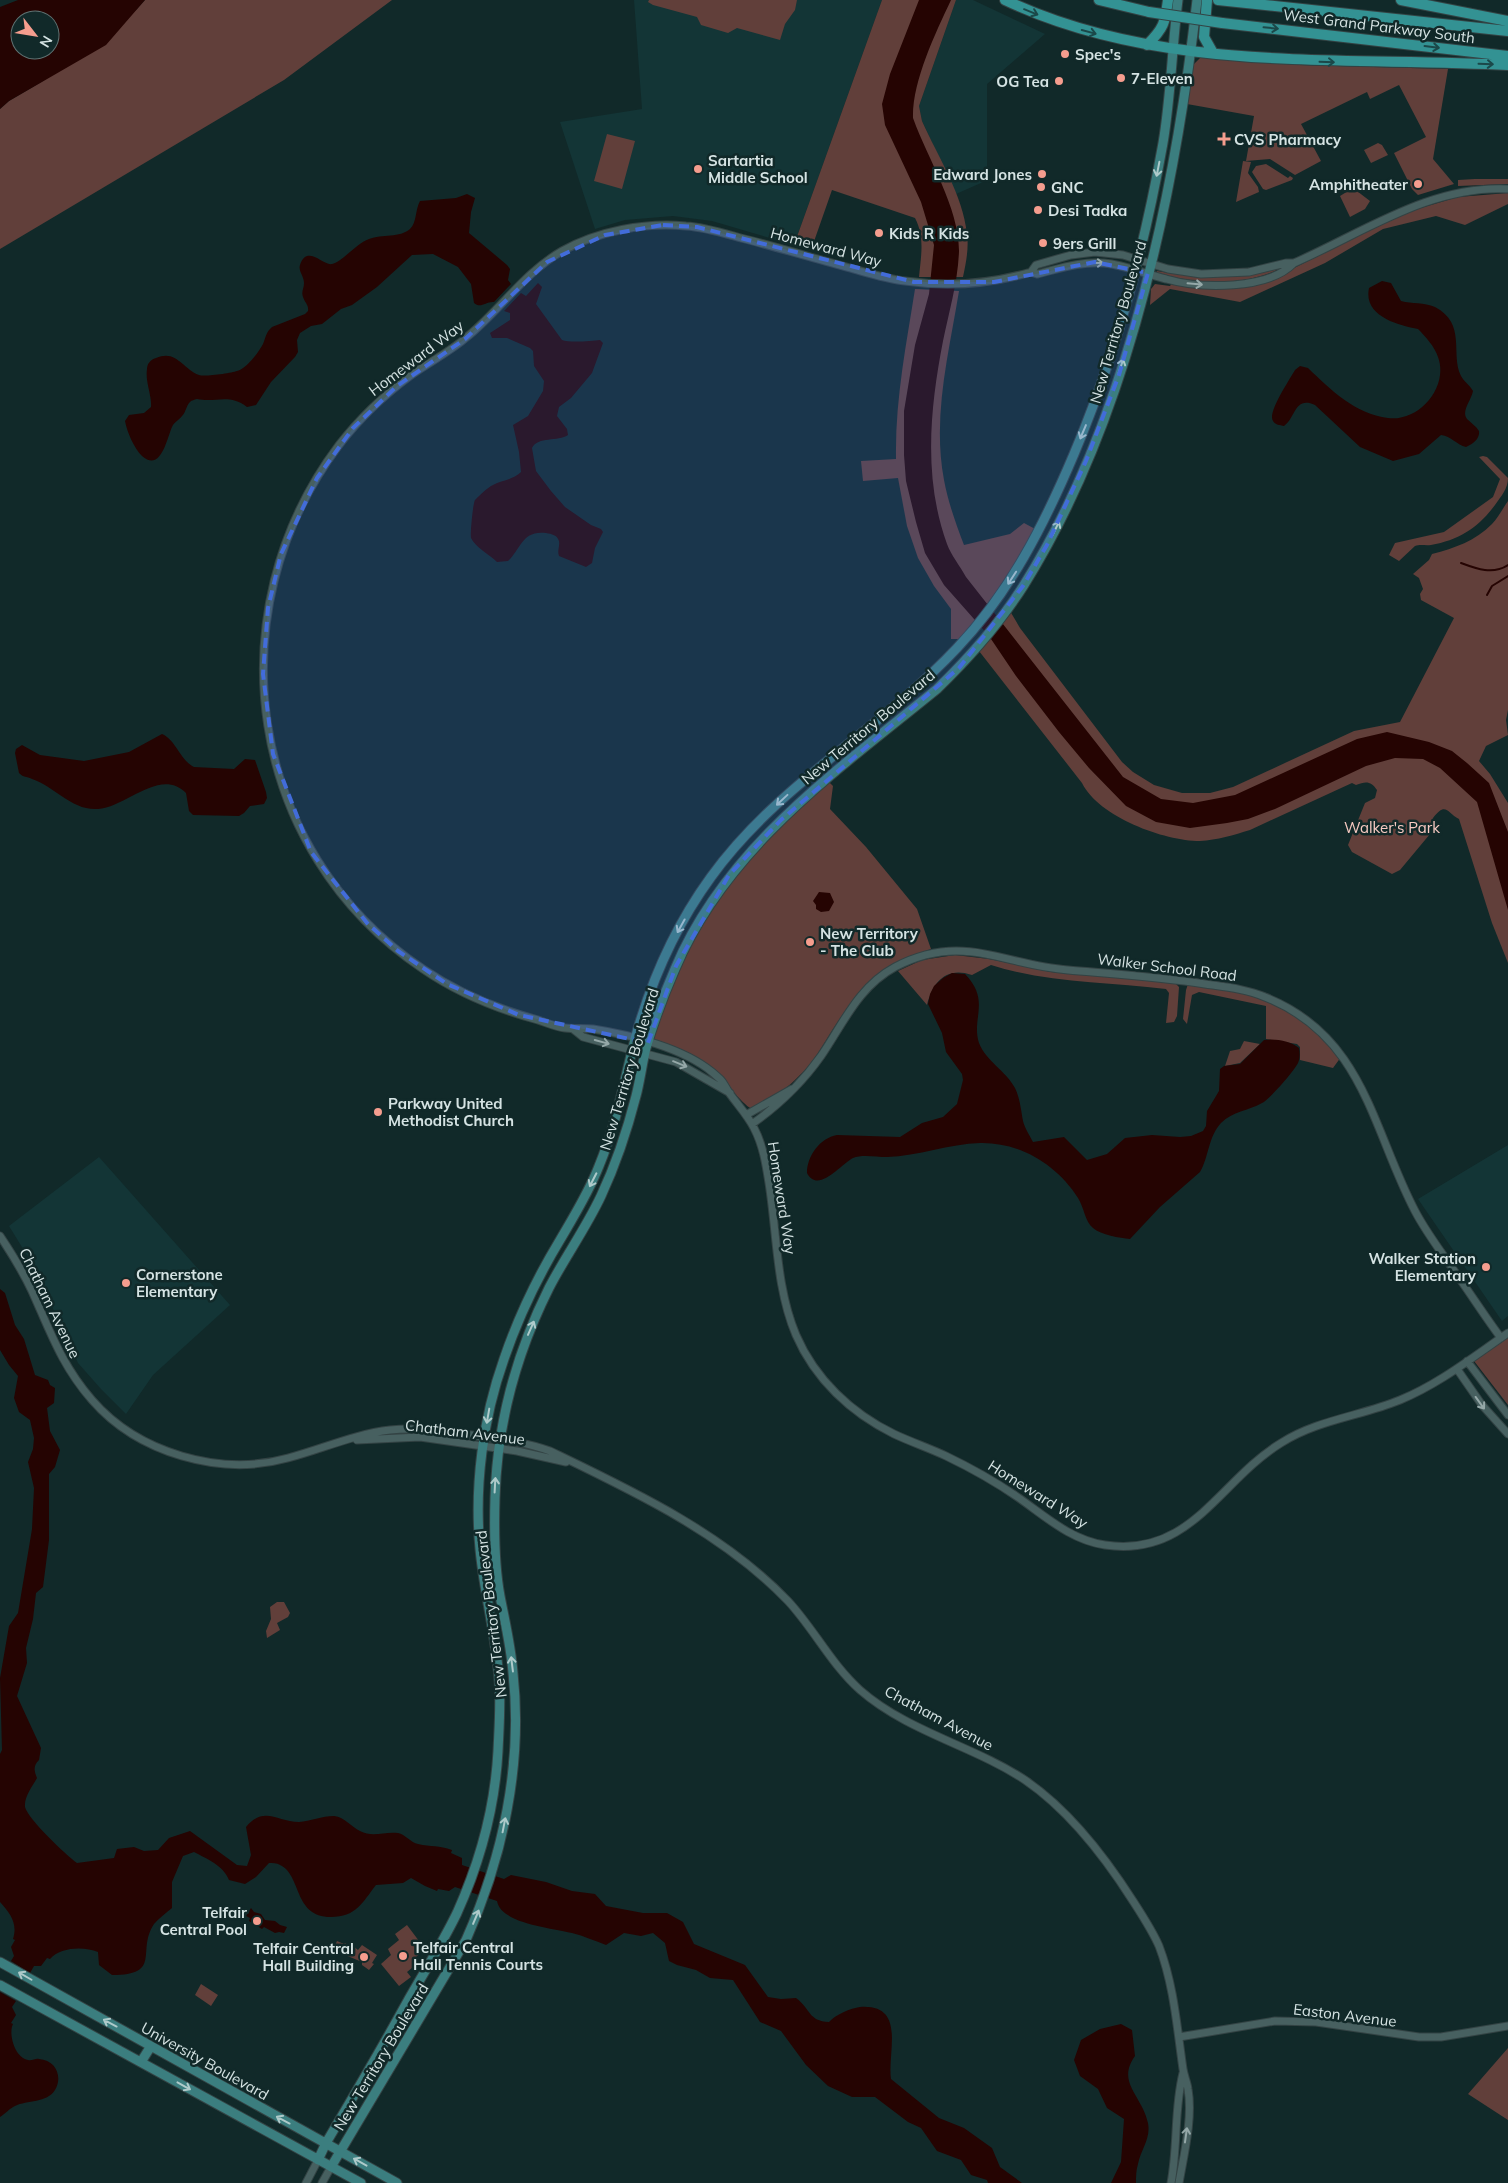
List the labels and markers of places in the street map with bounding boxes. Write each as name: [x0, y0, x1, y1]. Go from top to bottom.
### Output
place label: Spec's: [1075, 45, 1121, 64]
marker: Spec's: [1059, 48, 1071, 60]
place label: 7-Eleven: [1131, 69, 1193, 88]
place label: OG Tea: [996, 72, 1049, 91]
marker: 7-Eleven: [1115, 72, 1127, 84]
marker: OG Tea: [1053, 75, 1065, 87]
place label: CVS Pharmacy: [1234, 130, 1342, 149]
marker: CVS Pharmacy: [1218, 133, 1230, 145]
place label: Sartartia Middle School: [708, 151, 808, 187]
marker: Sartartia Middle School: [692, 163, 704, 175]
place label: Edward Jones: [933, 165, 1032, 184]
marker: Edward Jones: [1036, 168, 1048, 180]
place label: Amphitheater: [1309, 175, 1408, 194]
place label: GNC: [1051, 178, 1084, 197]
marker: Amphitheater: [1412, 178, 1424, 190]
marker: GNC: [1035, 181, 1047, 193]
place label: Desi Tadka: [1048, 201, 1127, 220]
marker: Desi Tadka: [1032, 204, 1044, 216]
place label: Kids R Kids: [889, 224, 969, 243]
marker: Kids R Kids: [873, 227, 885, 239]
place label: 9ers Grill: [1053, 234, 1116, 253]
marker: 9ers Grill: [1037, 237, 1049, 249]
place label: New Territory - The Club: [820, 924, 919, 960]
marker: New Territory - The Club: [804, 936, 816, 948]
place label: Parkway United Methodist Church: [388, 1094, 514, 1130]
marker: Parkway United Methodist Church: [372, 1106, 384, 1118]
place label: Walker Station Elementary: [1368, 1249, 1477, 1285]
marker: Walker Station Elementary: [1480, 1261, 1492, 1273]
place label: Cornerstone Elementary: [136, 1265, 223, 1301]
marker: Cornerstone Elementary: [120, 1277, 132, 1289]
place label: Telfair Central Pool: [160, 1903, 247, 1939]
marker: Telfair Central Pool: [251, 1915, 263, 1927]
place label: Telfair Central Hall Tennis Courts: [413, 1938, 543, 1974]
place label: Telfair Central Hall Building: [253, 1939, 354, 1975]
marker: Telfair Central Hall Tennis Courts: [397, 1950, 409, 1962]
marker: Telfair Central Hall Building: [358, 1951, 370, 1963]

